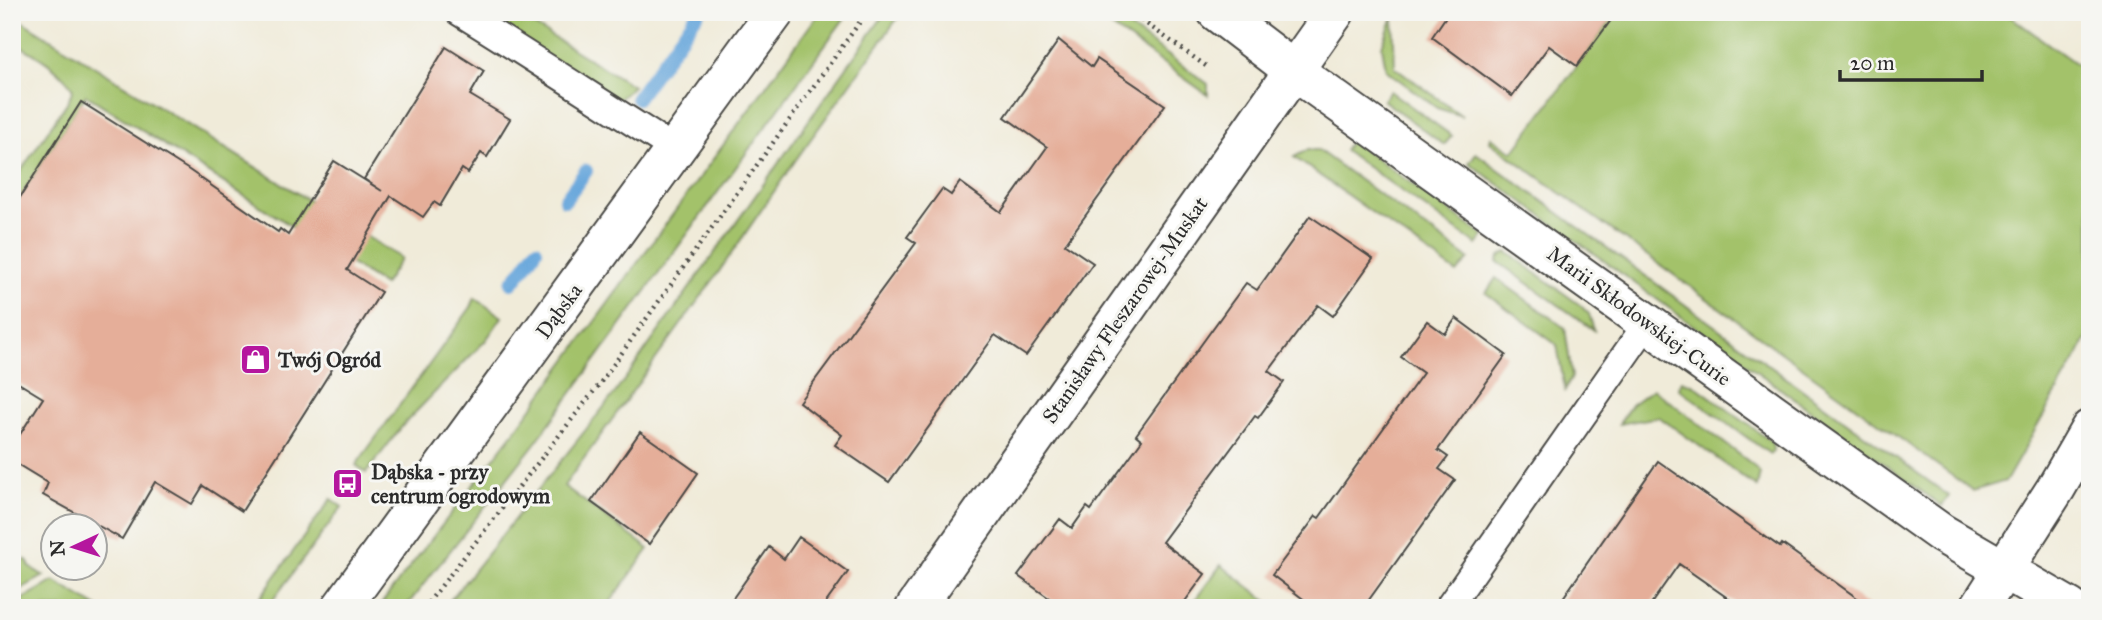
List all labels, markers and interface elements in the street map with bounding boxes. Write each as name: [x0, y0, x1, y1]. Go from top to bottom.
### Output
scale bar: [1840, 38, 1981, 82]
text: 20 m: [1850, 50, 1895, 76]
street label: Stanisławy Fleszarowej-Muskat: [1037, 191, 1214, 428]
street label: Marii Skłodowskiej-Curie: [1542, 241, 1736, 392]
street label: Dąbska: [530, 278, 588, 344]
shop icon: Twój Ogród: [238, 343, 272, 377]
place label: Twój Ogród: [277, 347, 381, 373]
place label: Dąbska - przy centrum ogrodowym: [371, 459, 550, 509]
bus stop icon: Dąbska - przy centrum ogrodowym: [331, 467, 365, 501]
north arrow: [38, 512, 108, 582]
text: N: [46, 539, 70, 557]

